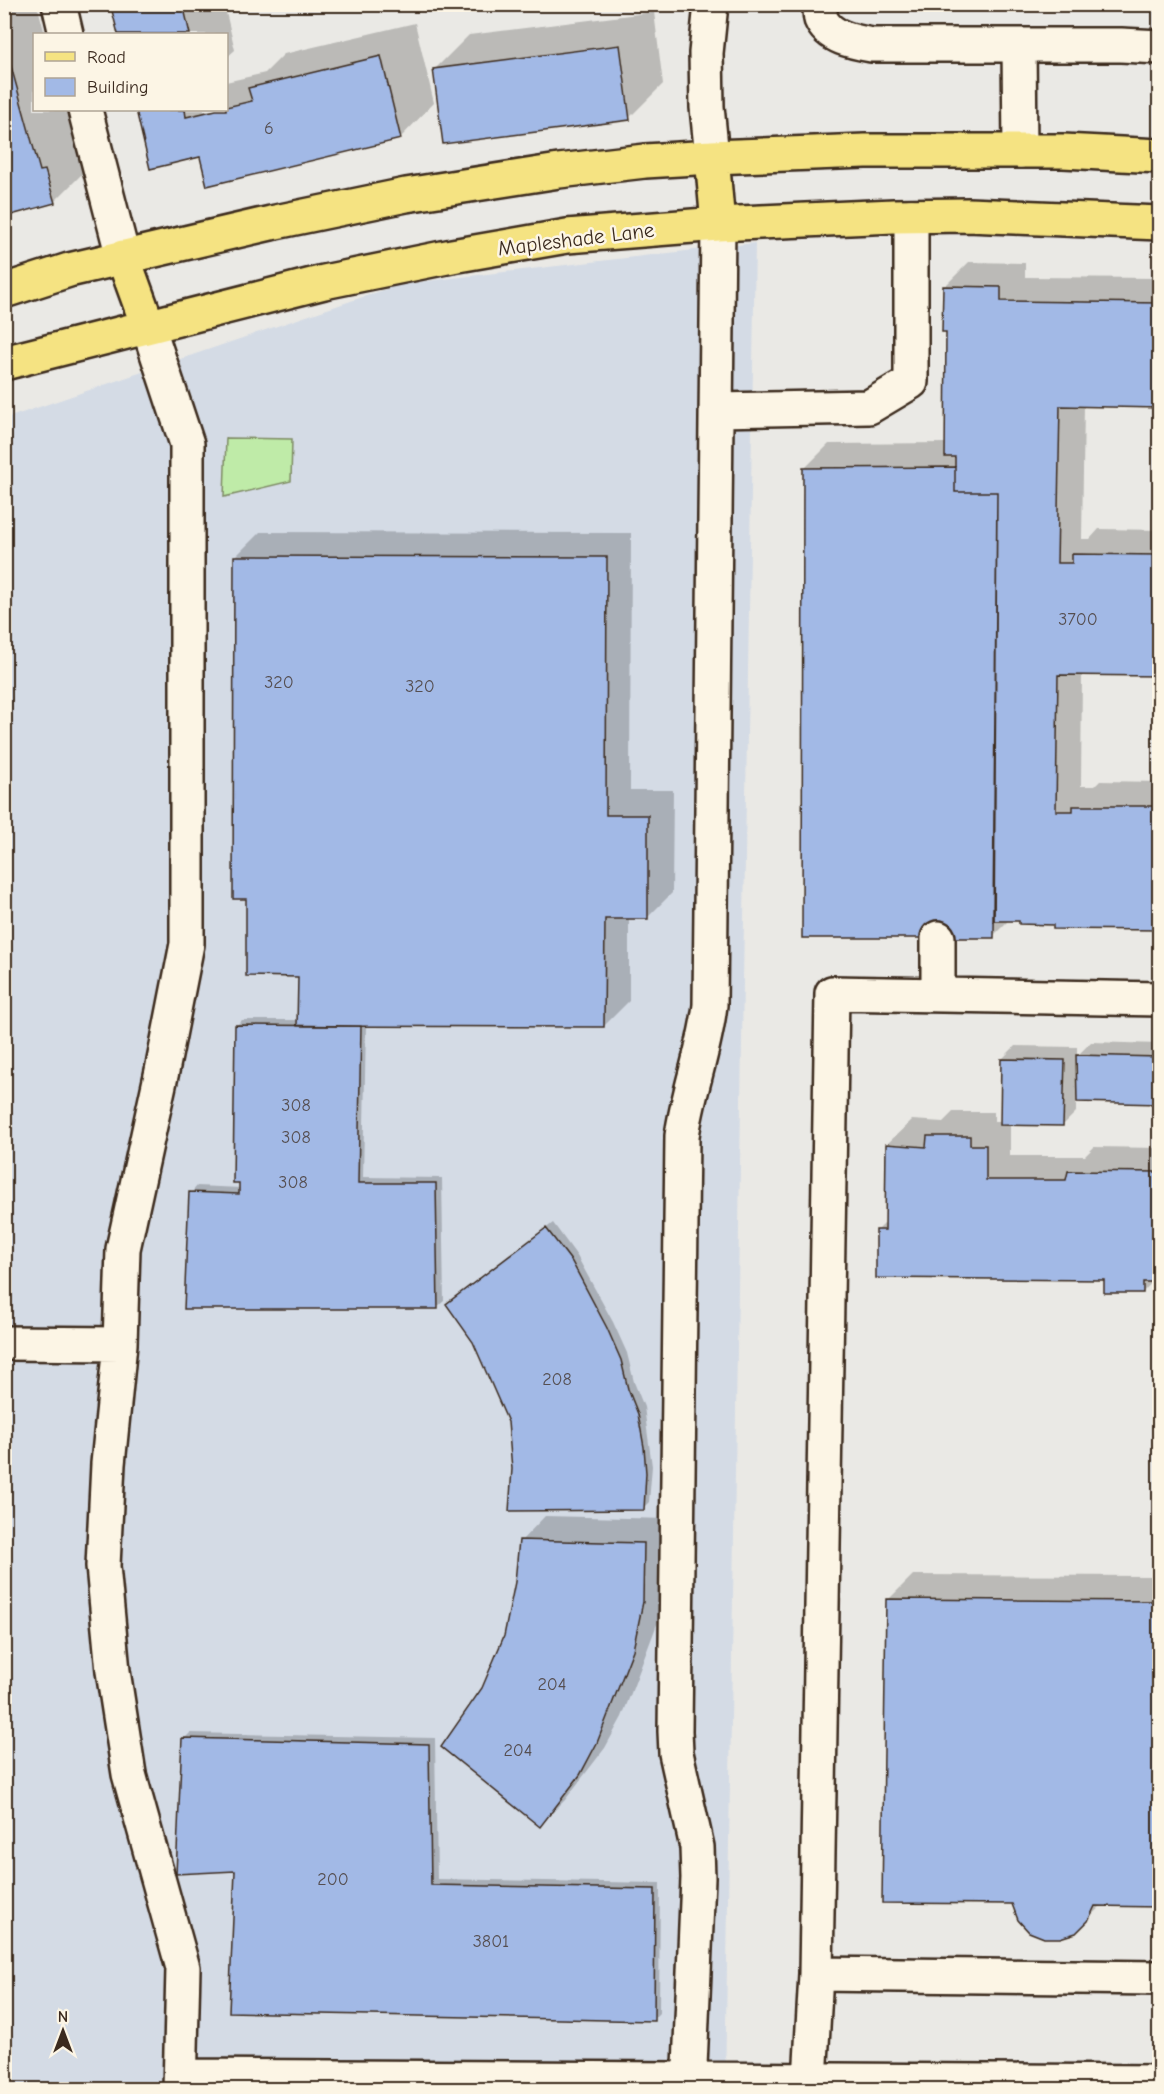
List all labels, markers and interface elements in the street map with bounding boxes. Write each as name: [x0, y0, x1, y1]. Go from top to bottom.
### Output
legend: [33, 33, 228, 111]
text: Road: [87, 47, 126, 68]
text: Building: [87, 77, 149, 98]
house number: 6: [264, 118, 274, 139]
street label: Mapleshade Lane: [496, 218, 656, 260]
house number: 3700: [1058, 609, 1098, 630]
house number: 320: [264, 672, 294, 693]
house number: 320: [405, 676, 435, 697]
house number: 308: [281, 1095, 311, 1116]
house number: 308: [281, 1127, 311, 1148]
house number: 308: [278, 1172, 308, 1193]
house number: 208: [542, 1369, 572, 1390]
house number: 204: [537, 1674, 567, 1695]
house number: 204: [503, 1740, 533, 1761]
house number: 200: [317, 1869, 349, 1890]
house number: 3801: [473, 1931, 509, 1952]
north arrow: [33, 2001, 93, 2061]
text: N: [58, 2008, 68, 2026]

